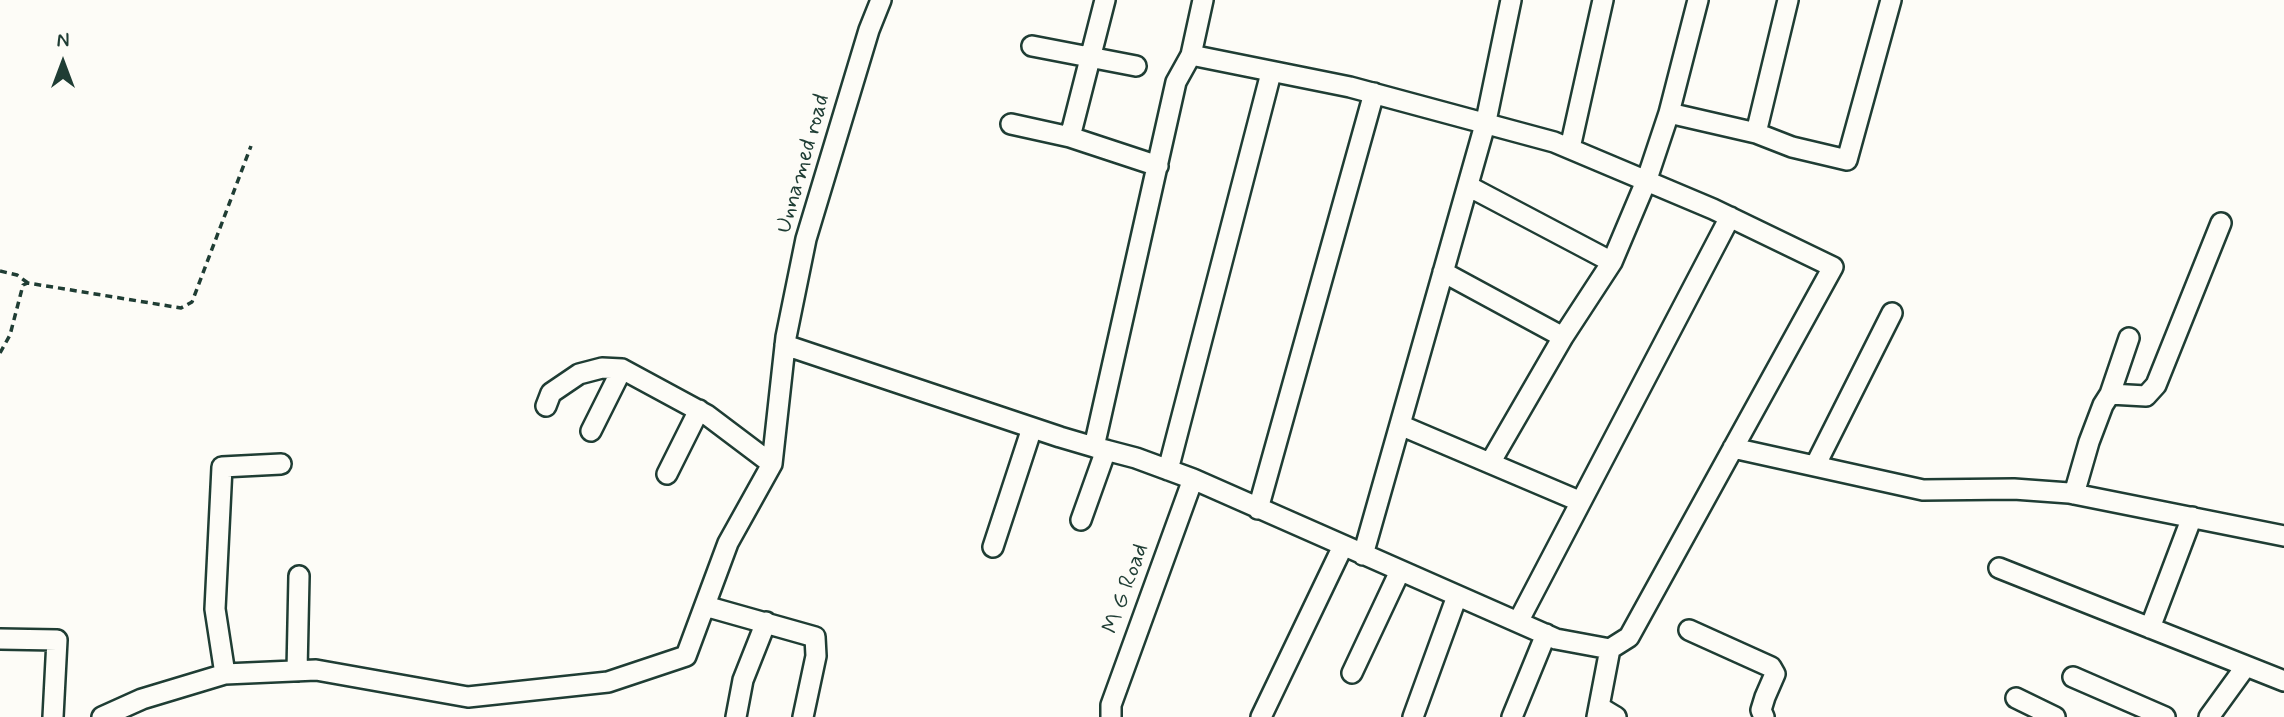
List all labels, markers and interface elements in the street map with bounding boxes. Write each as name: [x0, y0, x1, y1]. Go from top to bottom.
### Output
north arrow: [28, 28, 98, 98]
text: N: [57, 29, 69, 54]
street label: Unnamed road: [771, 91, 837, 237]
street label: M G Road: [1098, 540, 1156, 638]

